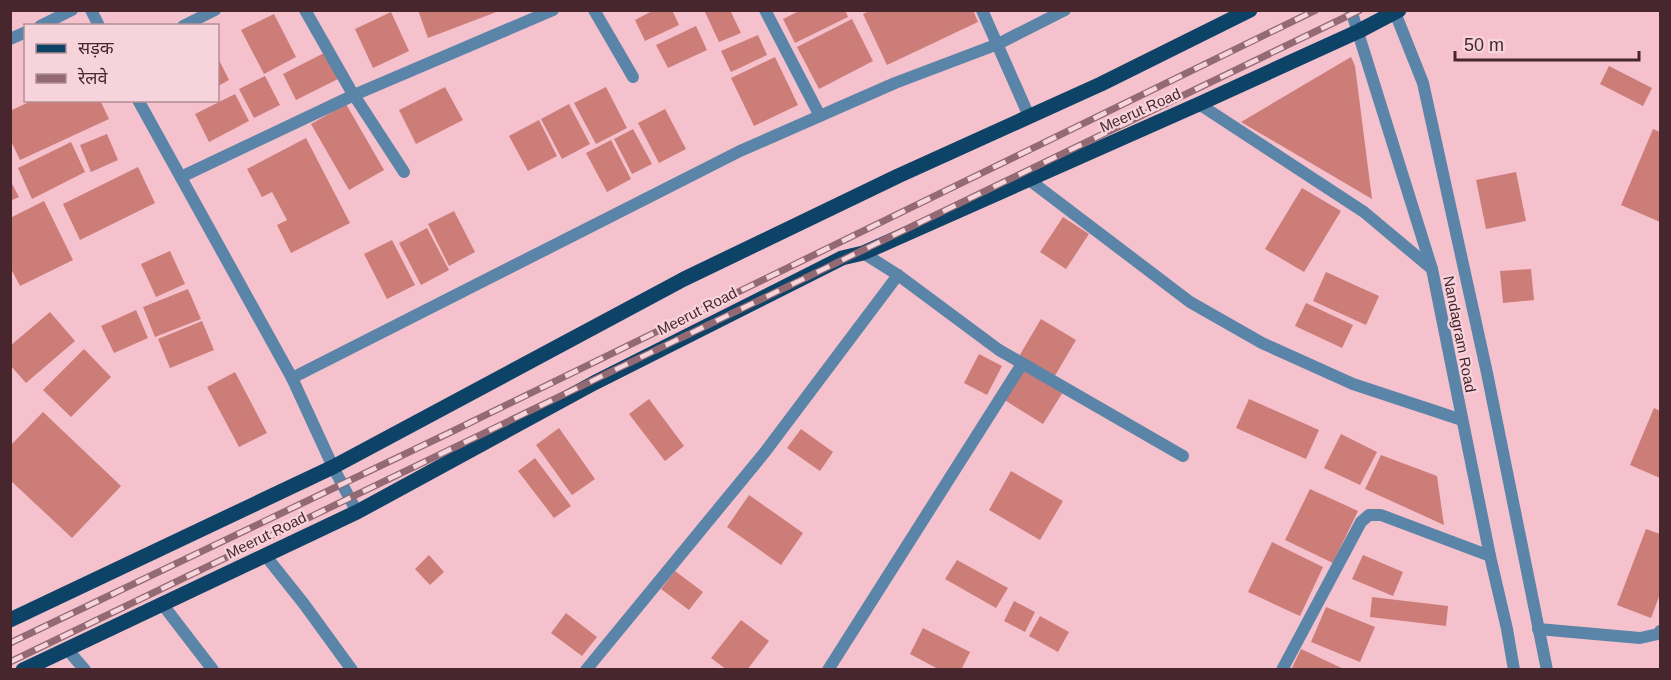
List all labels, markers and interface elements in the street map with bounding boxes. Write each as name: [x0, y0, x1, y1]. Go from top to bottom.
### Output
legend: [24, 24, 219, 102]
scale bar: [1455, 24, 1640, 62]
text: 50 m: [1464, 35, 1504, 55]
text: सड़क: [78, 38, 115, 58]
text: रेलवे: [77, 67, 109, 88]
street label: Meerut Road: [1097, 85, 1183, 135]
street label: Nandagram Road: [1440, 274, 1480, 394]
street label: Meerut Road: [655, 284, 739, 338]
street label: Meerut Road: [223, 508, 309, 562]

